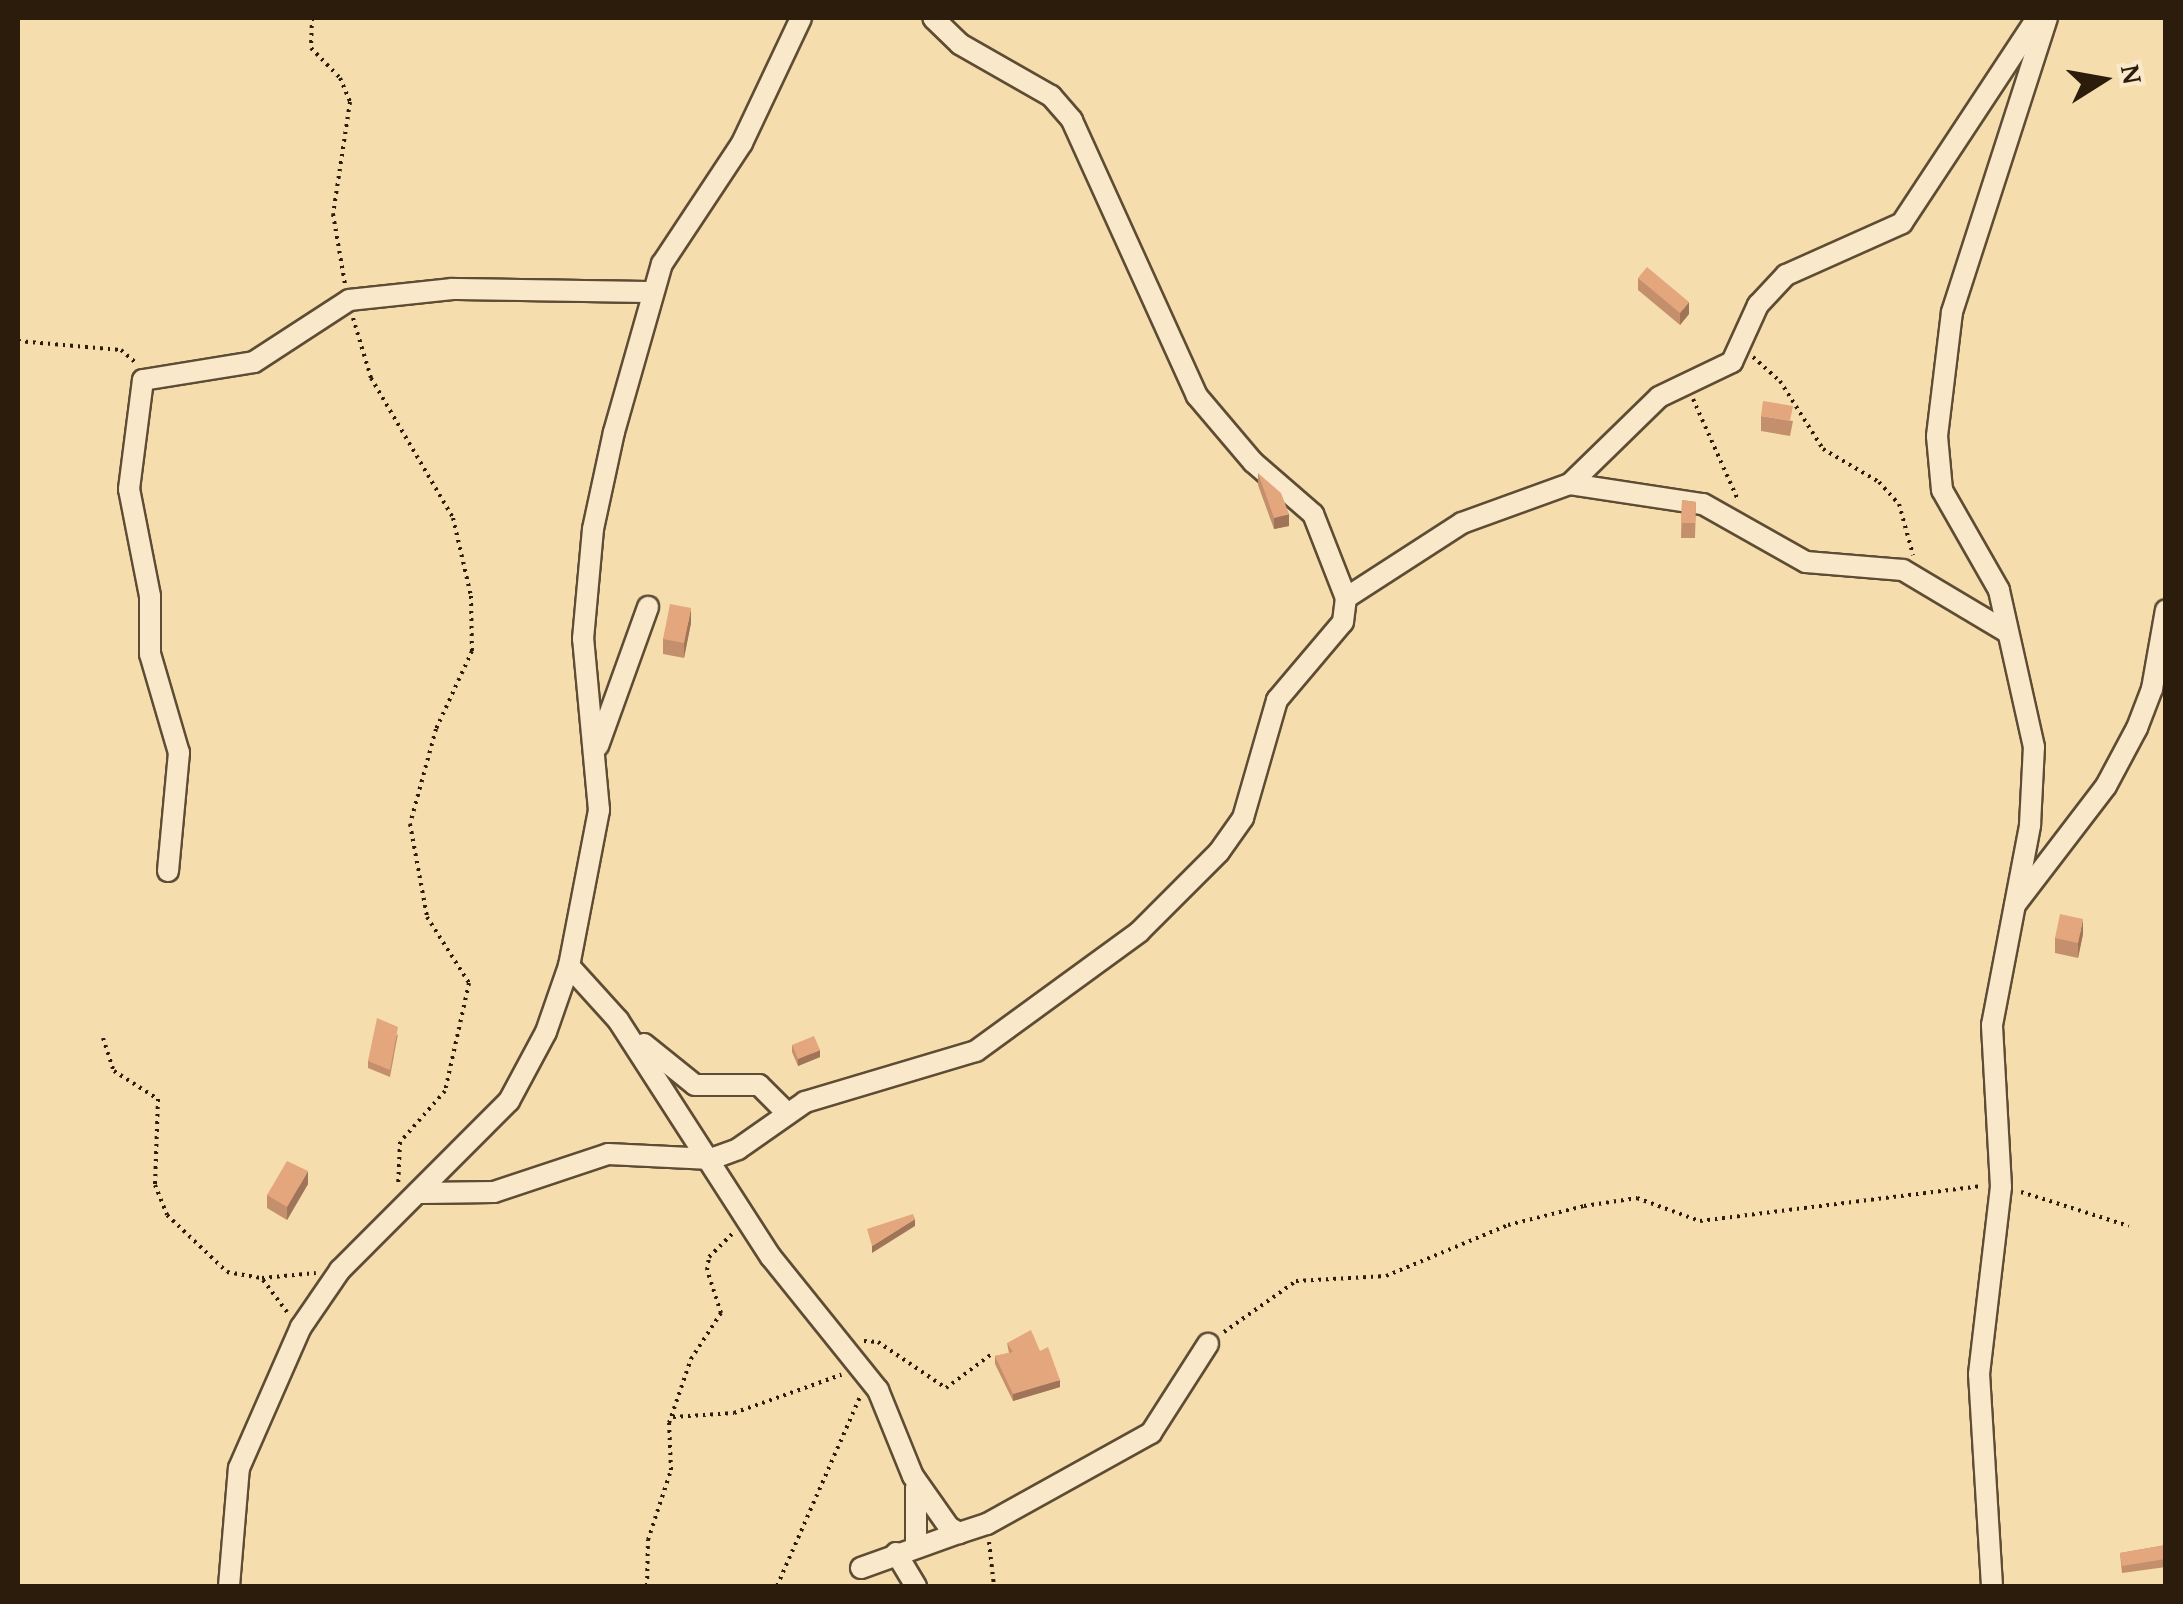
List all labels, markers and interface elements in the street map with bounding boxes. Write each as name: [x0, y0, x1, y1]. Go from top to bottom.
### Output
north arrow: [2053, 30, 2153, 130]
text: N: [2111, 61, 2155, 87]

